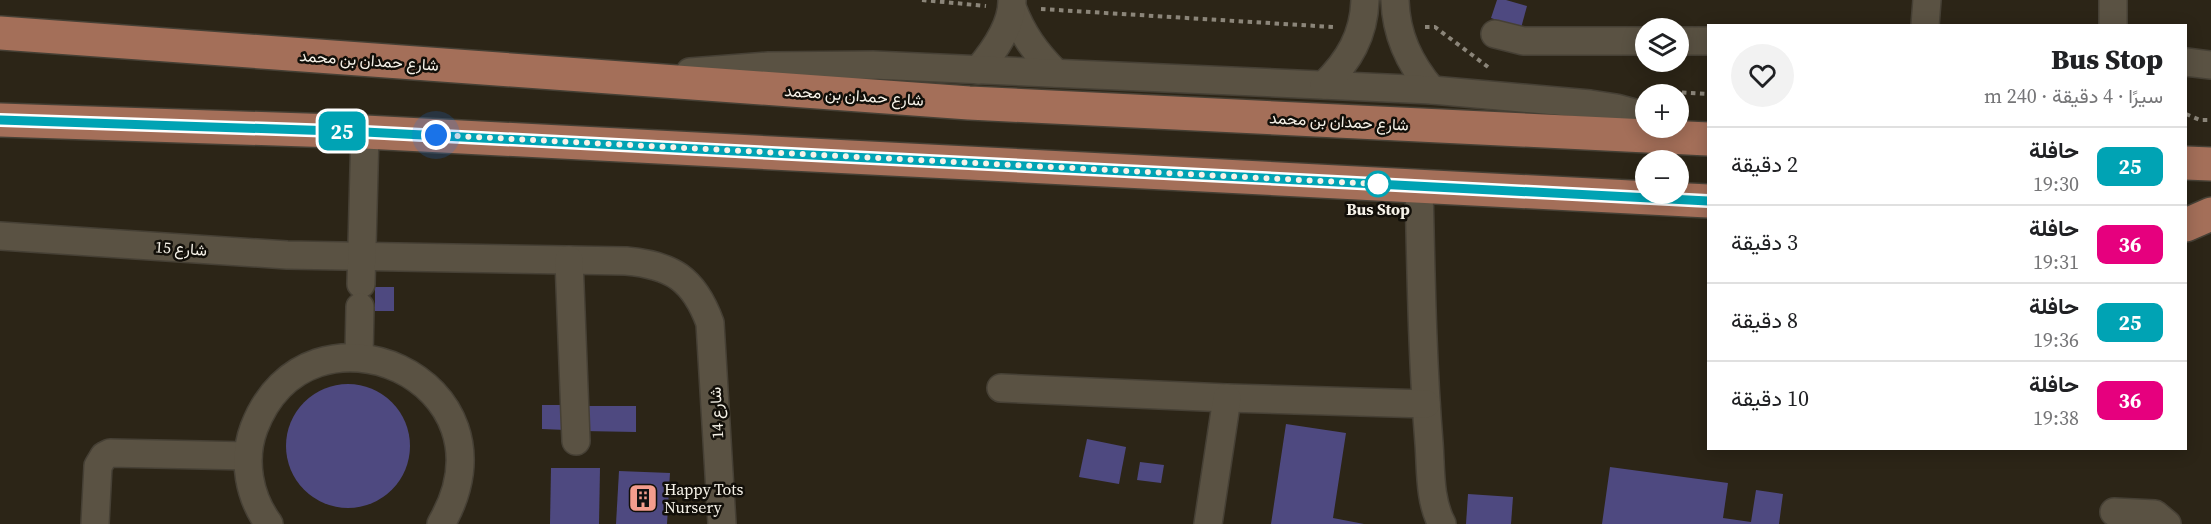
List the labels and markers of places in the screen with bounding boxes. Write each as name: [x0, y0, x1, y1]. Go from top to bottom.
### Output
marker: Bus Stop: [1365, 171, 1391, 197]
place label: Bus Stop: [1346, 198, 1410, 220]
place label: Happy Tots Nursery: [664, 478, 743, 518]
building icon: Happy Tots Nursery: [627, 482, 659, 514]

